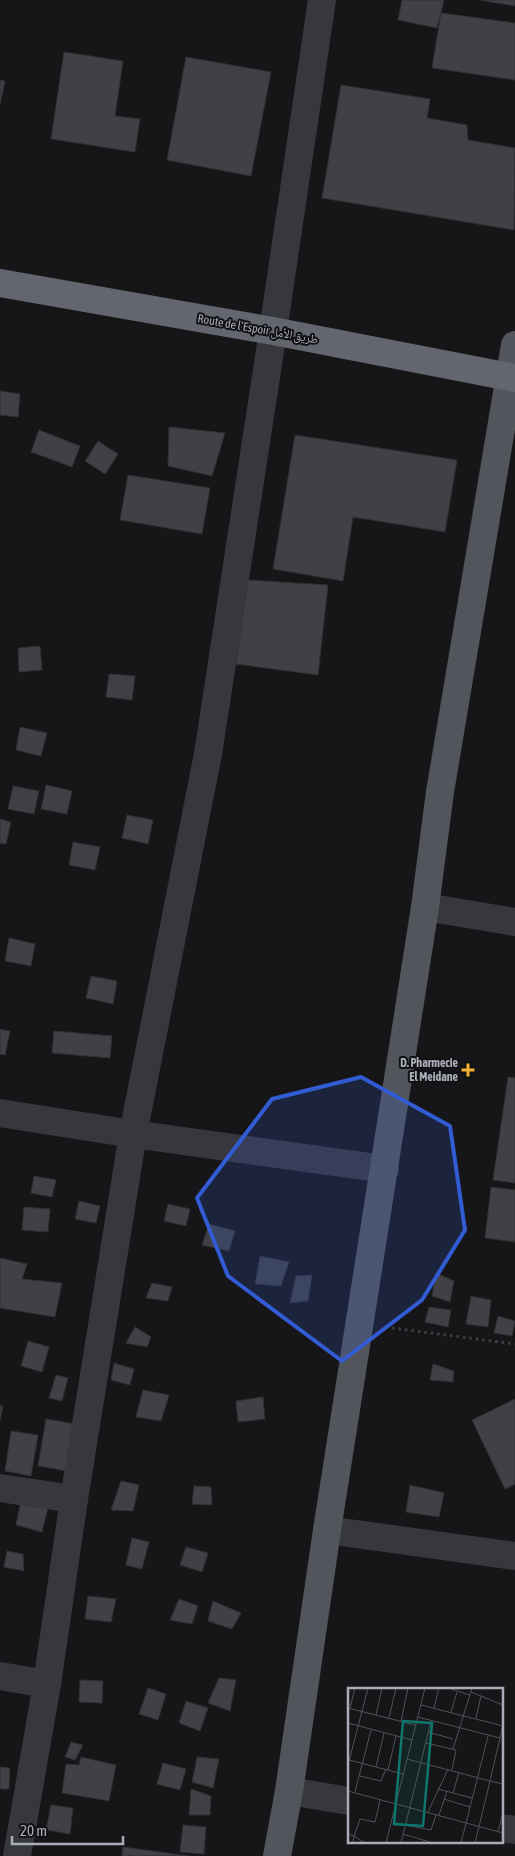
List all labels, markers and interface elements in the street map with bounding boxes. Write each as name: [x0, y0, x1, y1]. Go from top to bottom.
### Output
street label: Route de l’Espoir طريق الأمل: [196, 311, 320, 347]
place label: D. Pharmecie El Meidane: [400, 1056, 459, 1084]
marker: D. Pharmecie El Meidane: [462, 1064, 474, 1076]
inset map: [348, 1688, 502, 1844]
scale bar: [12, 1814, 124, 1846]
text: 20 m: [20, 1822, 47, 1839]

